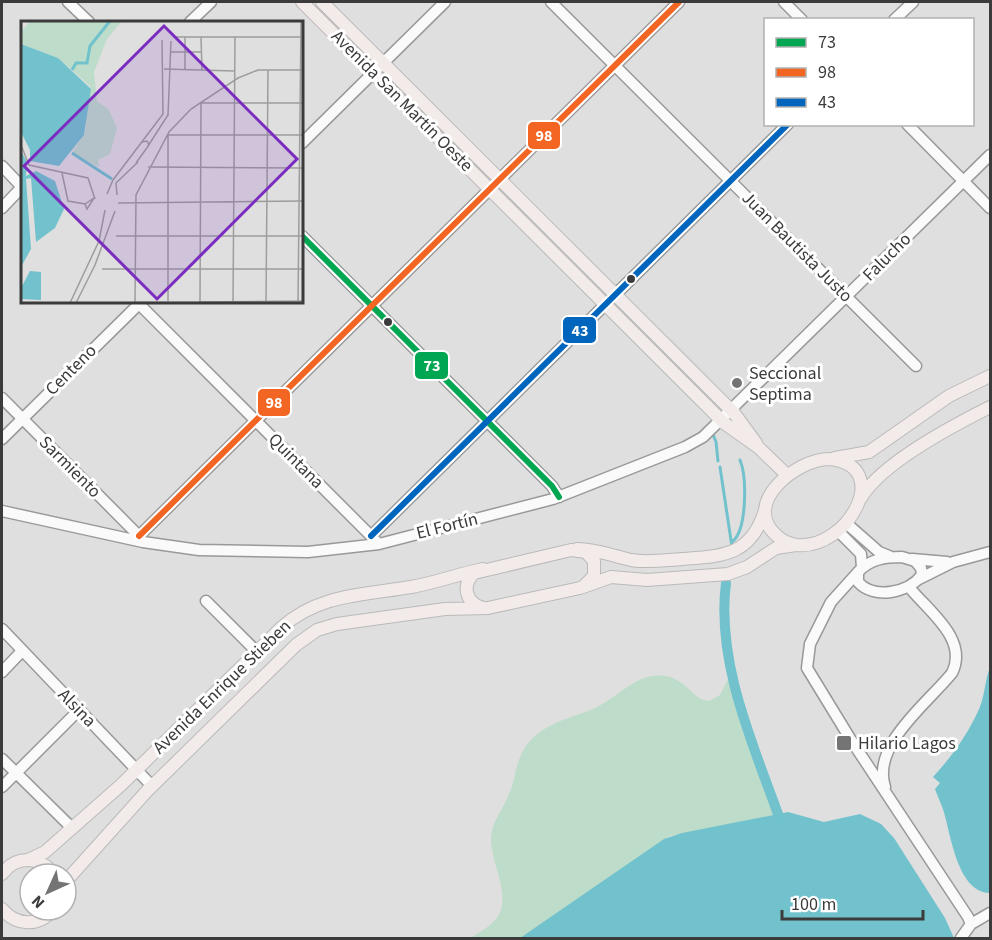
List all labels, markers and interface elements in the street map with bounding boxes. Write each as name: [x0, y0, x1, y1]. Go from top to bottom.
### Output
legend: [764, 18, 974, 126]
inset map: [21, 21, 303, 303]
street label: Avenida San Martín Oeste: [326, 25, 478, 177]
text: 73: [818, 30, 836, 55]
text: 98: [818, 60, 836, 85]
text: 43: [818, 90, 836, 115]
line badge: 98: [527, 121, 561, 150]
text: 98: [536, 125, 552, 147]
street label: Juan Bautista Justo: [736, 186, 858, 308]
street label: Falucho: [857, 227, 917, 287]
unlabelled marker: [625, 273, 637, 285]
unlabelled marker: [382, 316, 394, 328]
line badge: 43: [562, 316, 597, 344]
text: 43: [572, 320, 588, 342]
street label: Centeno: [40, 339, 102, 401]
line badge: 73: [414, 351, 449, 380]
text: 73: [424, 355, 440, 377]
place label: Seccional Septima: [749, 361, 821, 407]
marker: Seccional Septima: [730, 376, 744, 390]
line badge: 98: [257, 388, 291, 417]
text: 98: [266, 392, 282, 414]
street label: Quintana: [263, 428, 329, 494]
street label: Sarmiento: [33, 430, 107, 504]
street label: El Fortín: [414, 506, 480, 546]
street label: Avenida Enrique Stieben: [147, 614, 297, 760]
street label: Alsina: [52, 683, 102, 733]
place label: Hilario Lagos: [858, 731, 956, 756]
marker: Hilario Lagos: [835, 734, 853, 752]
north arrow: [18, 862, 78, 922]
scale bar: [782, 883, 923, 921]
text: N: [27, 890, 50, 913]
text: 100 m: [791, 892, 836, 917]

